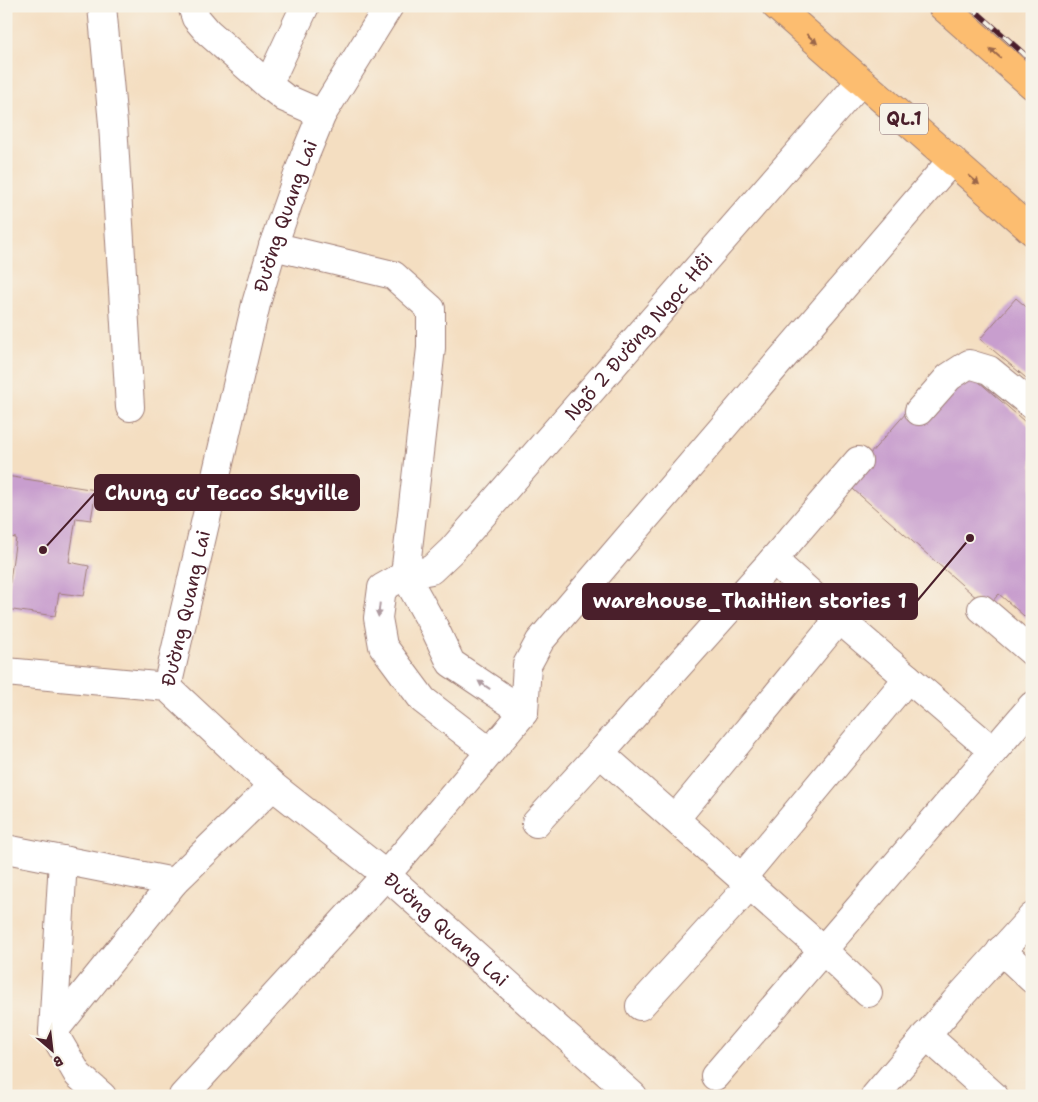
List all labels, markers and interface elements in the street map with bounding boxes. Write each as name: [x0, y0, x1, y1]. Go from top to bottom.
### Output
one-way arrow: [806, 33, 819, 44]
one-way arrow: [990, 47, 1002, 59]
road number: QL.1: [880, 104, 928, 134]
street label: Đường Quang Lai: [248, 136, 323, 295]
one-way arrow: [968, 174, 980, 186]
street label: Ngõ 2 Đường Ngọc Hồi: [559, 248, 718, 425]
callout: Chung cư Tecco Skyville: [95, 475, 359, 510]
text: Chung cư Tecco Skyville: [105, 480, 349, 506]
street label: Đường Quang Lai: [155, 528, 216, 689]
callout: warehouse_ThaiHien stories 1: [583, 584, 917, 619]
text: warehouse_ThaiHien stories 1: [593, 588, 907, 614]
one-way arrow: [375, 603, 383, 619]
one-way arrow: [477, 680, 491, 690]
street label: Đường Quang Lai: [379, 867, 514, 992]
north arrow: [28, 1024, 78, 1074]
text: B: [50, 1051, 66, 1072]

